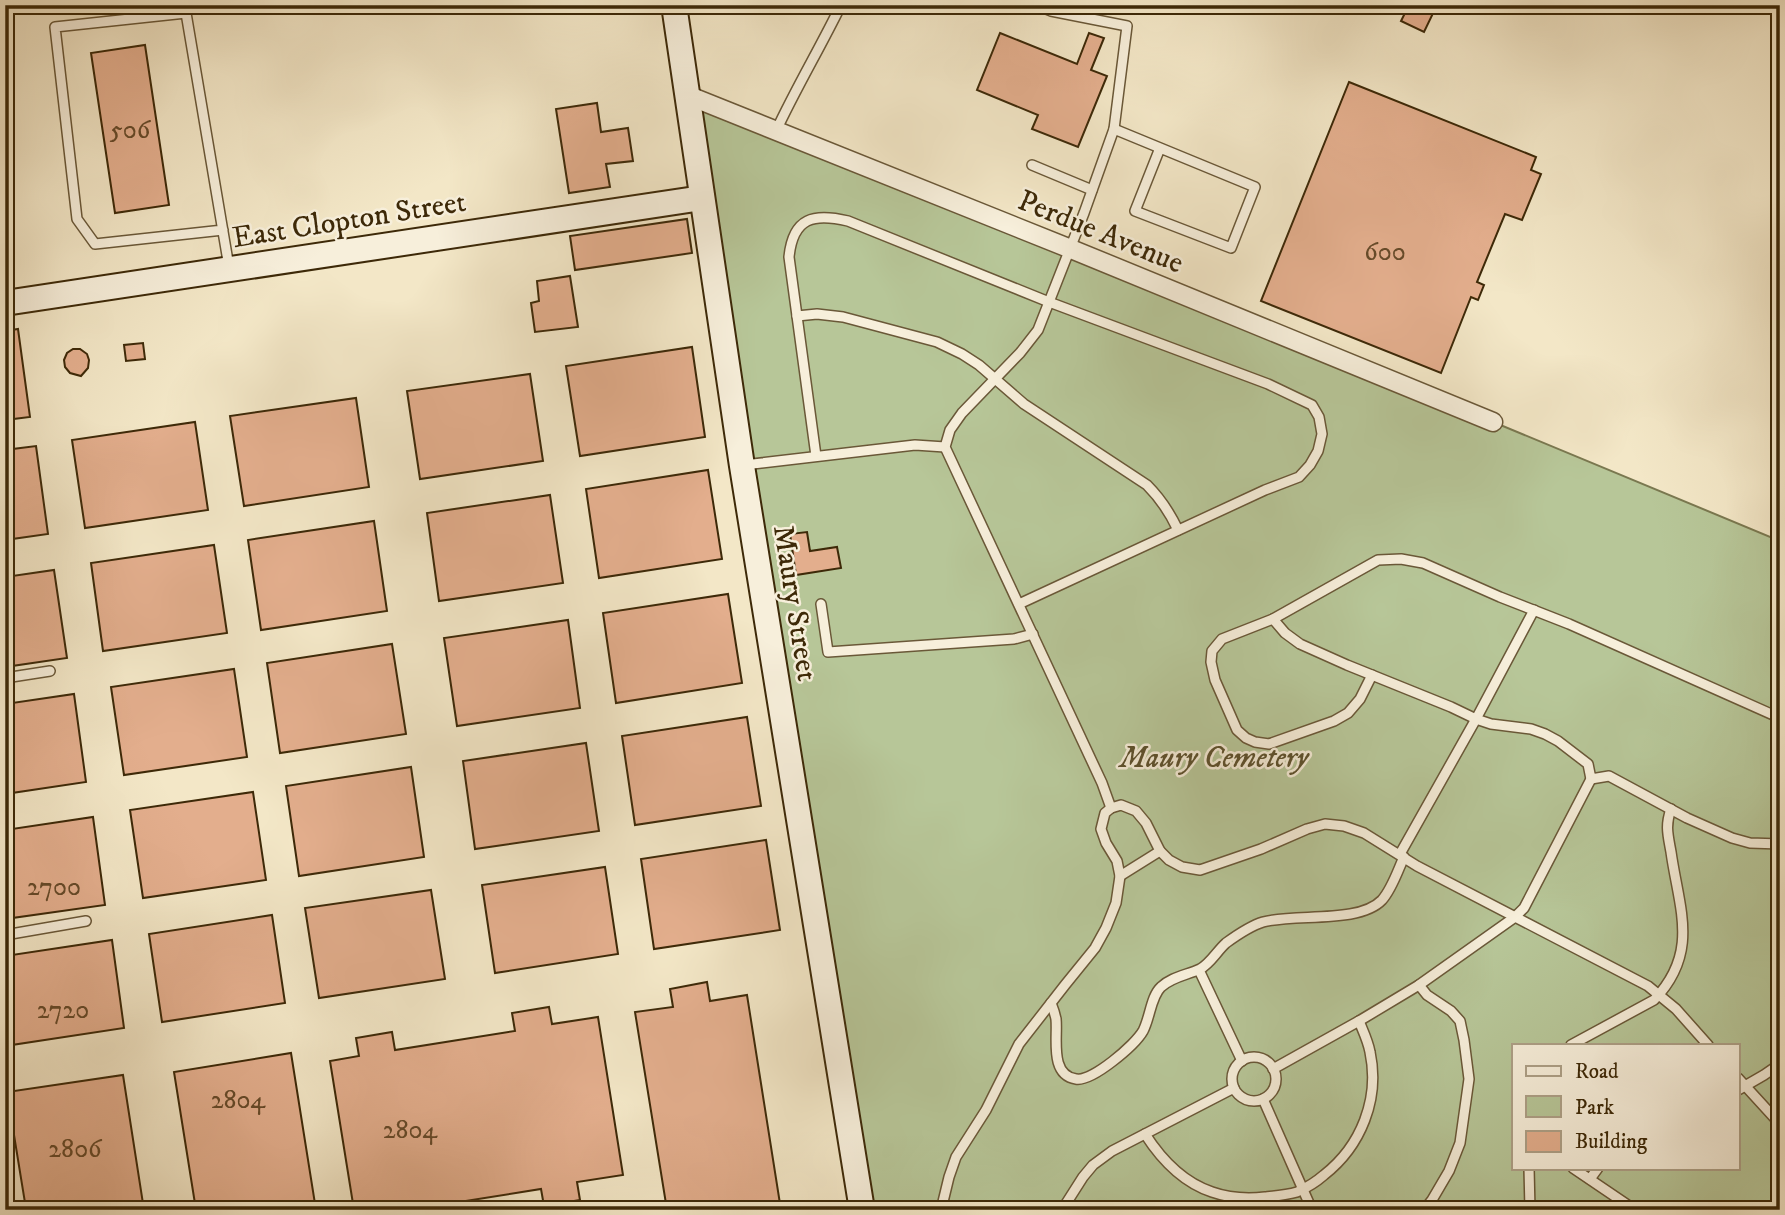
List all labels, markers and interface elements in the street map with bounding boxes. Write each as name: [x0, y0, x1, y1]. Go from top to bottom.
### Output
house number: 506: [110, 114, 152, 147]
street label: Perdue Avenue: [1012, 182, 1189, 282]
street label: East Clopton Street: [230, 184, 469, 257]
house number: 600: [1364, 236, 1406, 269]
street label: Maury Street: [764, 523, 825, 684]
park label: Maury Cemetery: [1118, 740, 1310, 777]
house number: 2700: [27, 871, 81, 904]
house number: 2720: [37, 994, 89, 1027]
legend: [1512, 1044, 1740, 1170]
text: Road: [1575, 1059, 1619, 1085]
house number: 2804: [211, 1084, 266, 1117]
text: Park: [1575, 1095, 1615, 1121]
house number: 2804: [383, 1114, 438, 1147]
text: Building: [1575, 1129, 1648, 1155]
house number: 2806: [48, 1133, 103, 1166]

